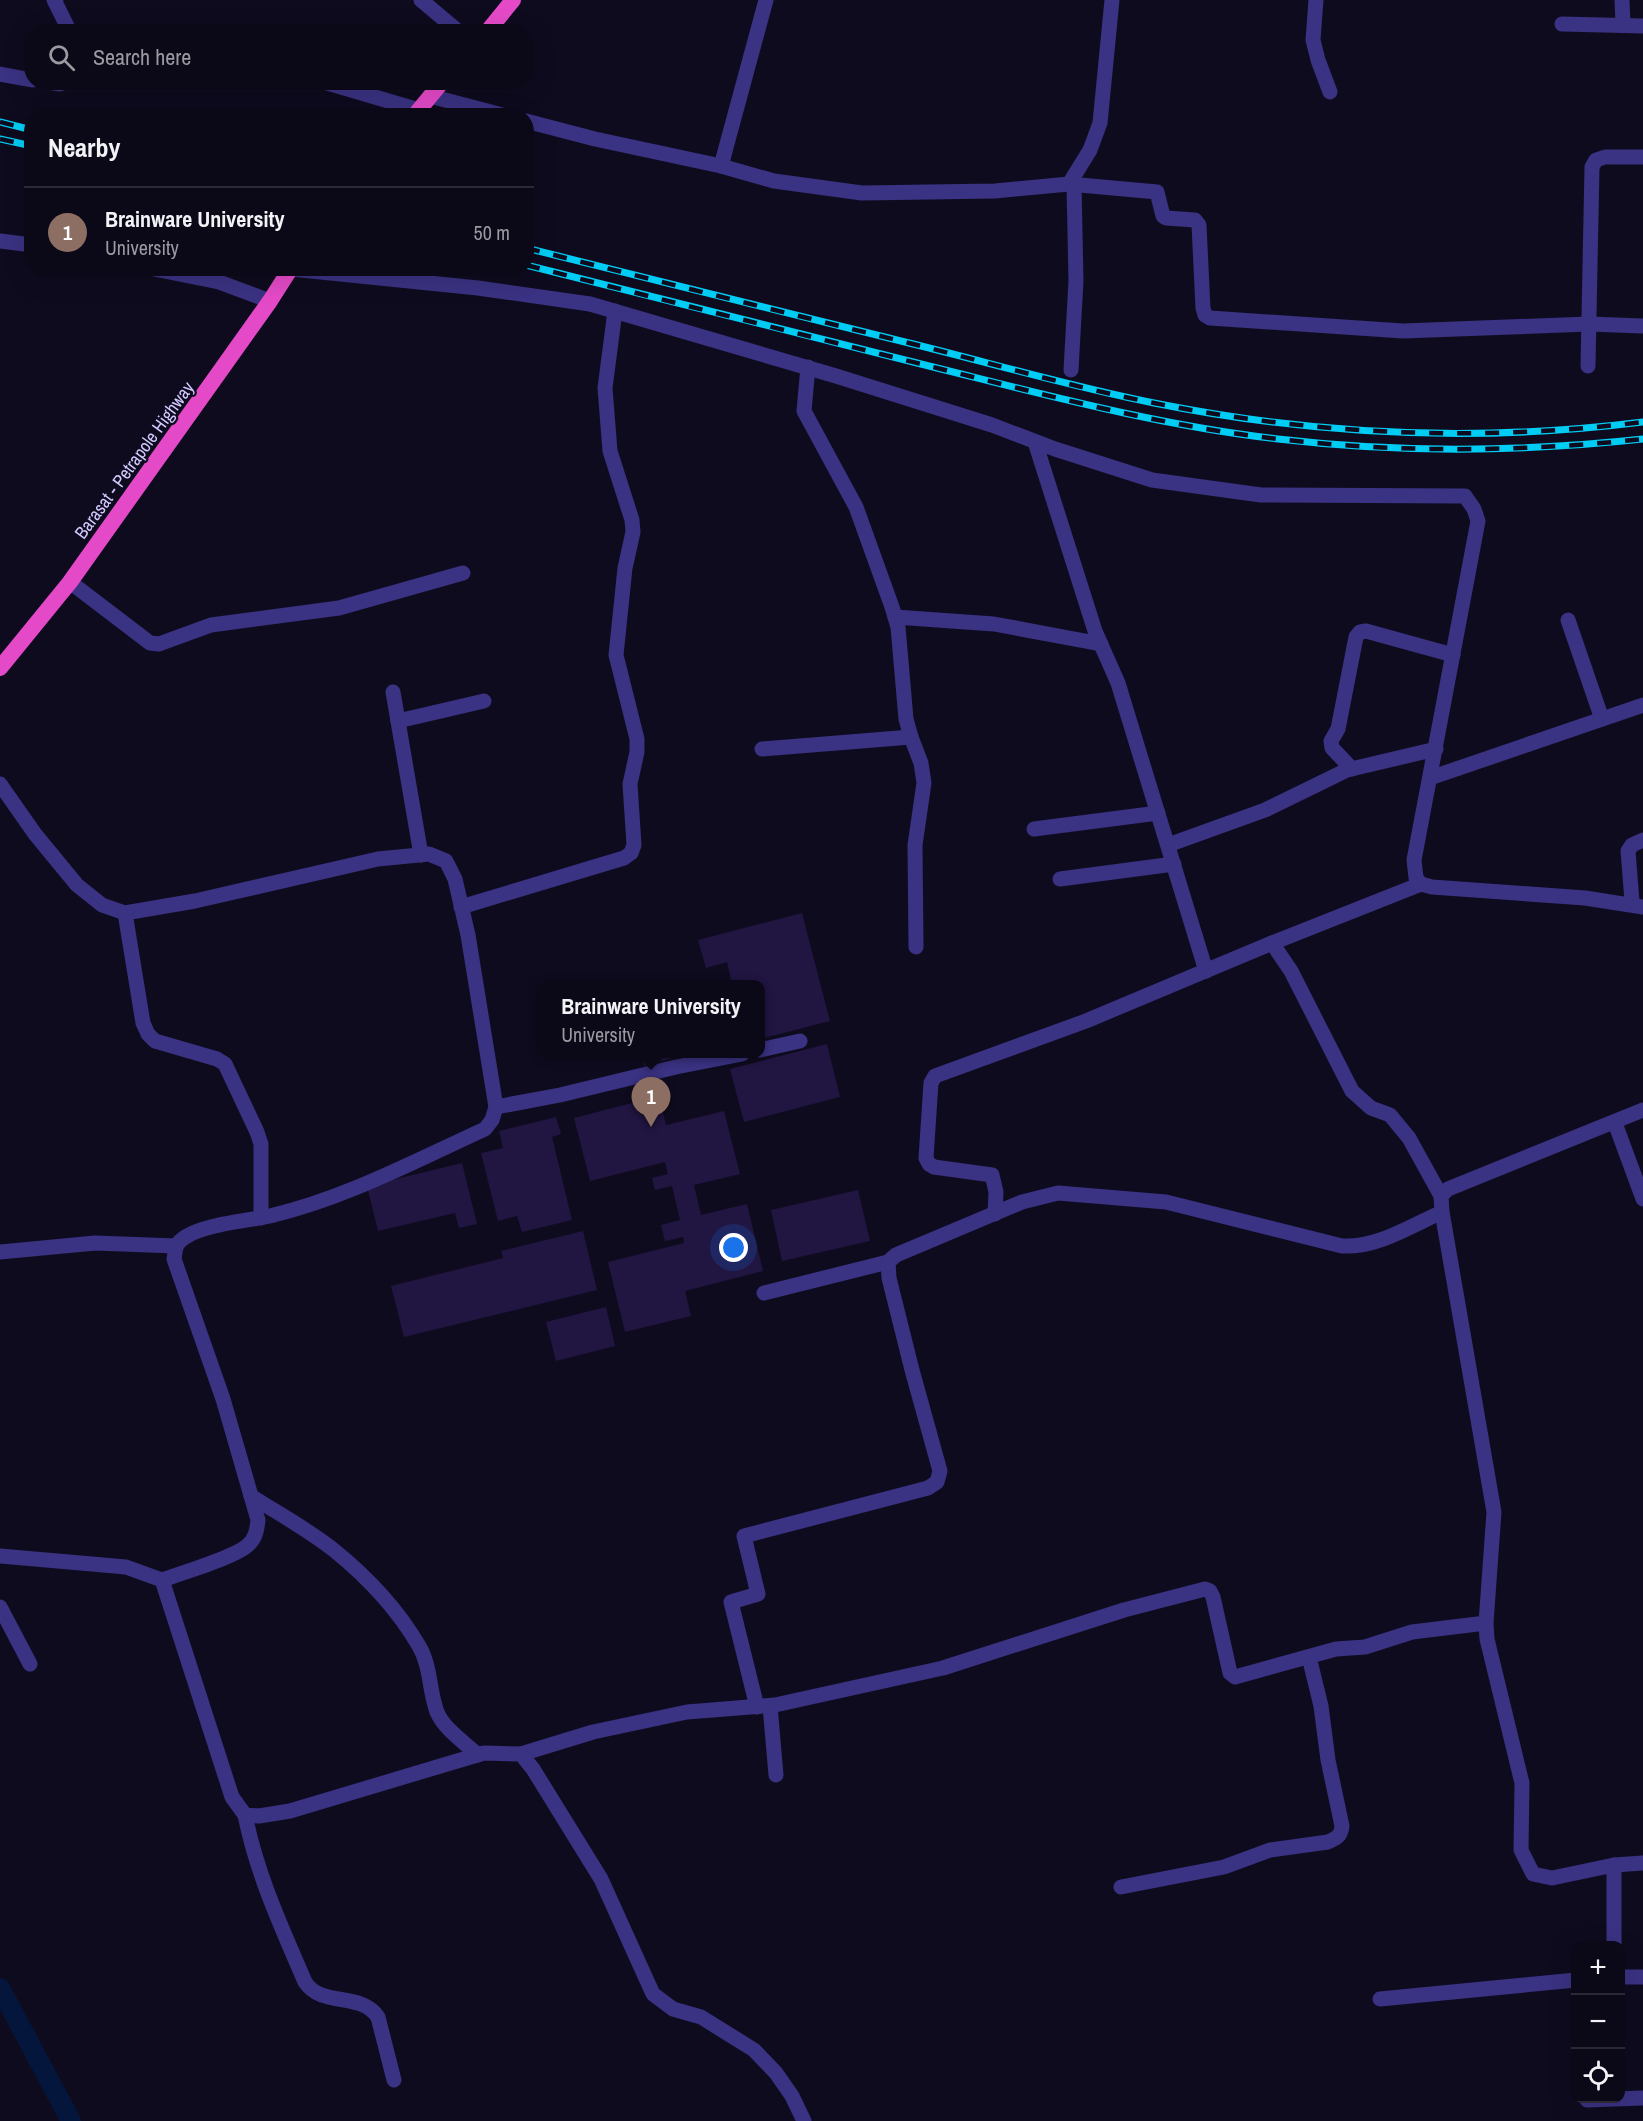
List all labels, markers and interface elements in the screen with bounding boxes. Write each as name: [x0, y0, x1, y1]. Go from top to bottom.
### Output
search box: [24, 24, 534, 90]
icon: search: [45, 41, 78, 74]
text: Search here: [93, 42, 191, 72]
text: Nearby: [48, 130, 120, 165]
text: Brainware University: [105, 204, 284, 234]
text: 1: [63, 219, 72, 246]
text: 50 m: [474, 219, 510, 246]
text: University: [105, 234, 179, 261]
street label: Barasat - Petrapole Highway: [68, 376, 200, 544]
popup: [537, 980, 765, 1058]
text: Brainware University: [561, 991, 741, 1021]
text: University: [561, 1021, 635, 1048]
pin: 1: [632, 1078, 670, 1127]
your location: [719, 1233, 748, 1262]
map controls: [1571, 1941, 1625, 2103]
button: +: [1571, 1941, 1625, 1995]
button: −: [1571, 1995, 1625, 2049]
button: locate: [1571, 2049, 1625, 2103]

